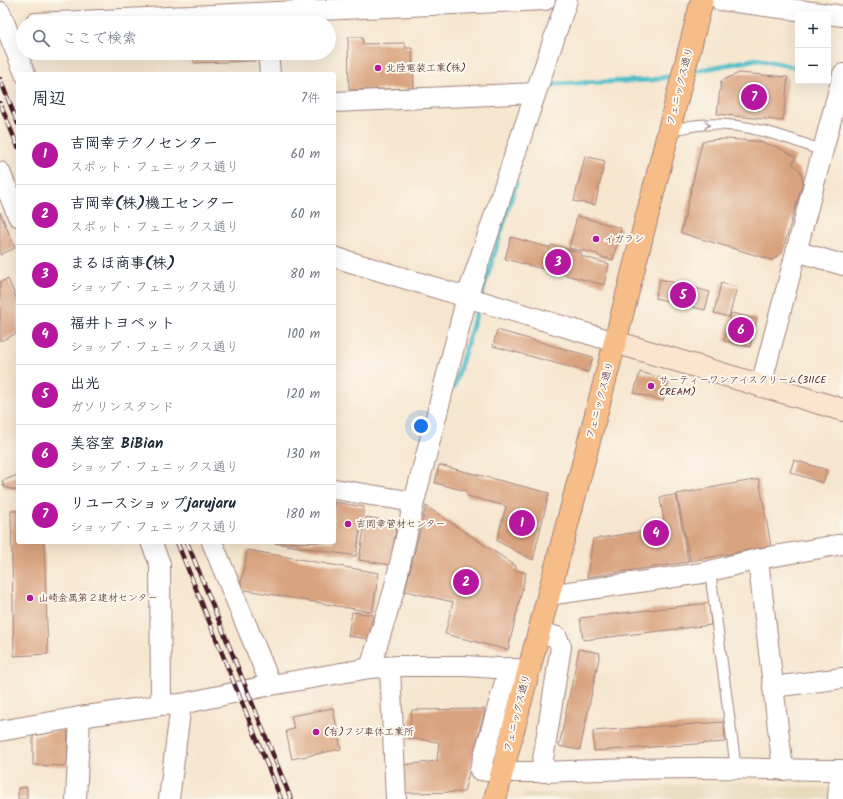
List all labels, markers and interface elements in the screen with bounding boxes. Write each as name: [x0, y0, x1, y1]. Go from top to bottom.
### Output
map controls: [795, 12, 831, 84]
button: +: [795, 12, 831, 48]
search box: [16, 16, 336, 60]
icon: search: [30, 27, 52, 49]
text: ここで検索: [62, 27, 137, 51]
street label: フェニックス通り: [663, 45, 697, 127]
button: −: [795, 48, 831, 84]
place label: 北陸電装工業(株): [386, 60, 466, 76]
marker: 北陸電装工業(株): [373, 63, 383, 73]
pin: 7: [741, 82, 767, 112]
text: 周辺: [32, 86, 66, 113]
text: 7件: [301, 88, 320, 109]
one-way arrow: [704, 121, 710, 129]
text: 吉岡幸テクノセンター: [70, 132, 218, 156]
text: 1: [43, 144, 47, 165]
text: 60 m: [291, 144, 320, 165]
text: スポット · フェニックス通り: [70, 157, 239, 178]
text: 吉岡幸(株)機工センター: [70, 192, 235, 216]
text: 2: [41, 204, 49, 225]
text: 60 m: [291, 204, 320, 225]
text: スポット · フェニックス通り: [70, 217, 239, 238]
place label: イガラシ: [604, 231, 644, 247]
marker: イガラシ: [591, 234, 601, 244]
pin: 3: [545, 247, 571, 277]
text: まるほ商事(株): [70, 252, 175, 276]
text: 3: [41, 264, 49, 285]
text: 80 m: [290, 264, 320, 285]
text: ショップ · フェニックス通り: [70, 277, 239, 298]
pin: 5: [670, 280, 696, 310]
text: 福井トヨペット: [70, 312, 175, 336]
pin: 6: [728, 315, 754, 345]
text: 4: [41, 324, 49, 345]
text: 100 m: [287, 324, 320, 345]
text: ショップ · フェニックス通り: [70, 337, 239, 358]
street label: フェニックス通り: [582, 359, 618, 441]
text: 出光: [70, 372, 100, 396]
place label: サーティーワンアイスクリーム(31ICE CREAM): [659, 372, 827, 400]
marker: サーティーワンアイスクリーム(31ICE CREAM): [646, 381, 656, 391]
text: 5: [42, 384, 48, 405]
text: 120 m: [286, 384, 320, 405]
text: ガソリンスタンド: [70, 397, 174, 418]
your location: [411, 416, 431, 436]
text: 美容室 BiBian: [70, 432, 163, 456]
text: 6: [41, 444, 49, 465]
text: 130 m: [286, 444, 320, 465]
text: ショップ · フェニックス通り: [70, 457, 239, 478]
text: リユースショップjarujaru: [70, 492, 236, 516]
text: 7: [42, 504, 48, 525]
text: 180 m: [286, 504, 320, 525]
pin: 1: [509, 508, 535, 538]
place label: 吉岡幸管材センター: [356, 516, 446, 532]
text: ショップ · フェニックス通り: [70, 517, 239, 538]
pin: 4: [643, 518, 669, 548]
marker: 吉岡幸管材センター: [343, 519, 353, 529]
pin: 2: [453, 567, 479, 597]
place label: 山崎金属第２建材センター: [38, 590, 158, 606]
marker: 山崎金属第２建材センター: [25, 593, 35, 603]
street label: フェニックス通り: [500, 672, 534, 754]
place label: (有)フジ車体工業所: [324, 724, 414, 740]
marker: (有)フジ車体工業所: [311, 727, 321, 737]

